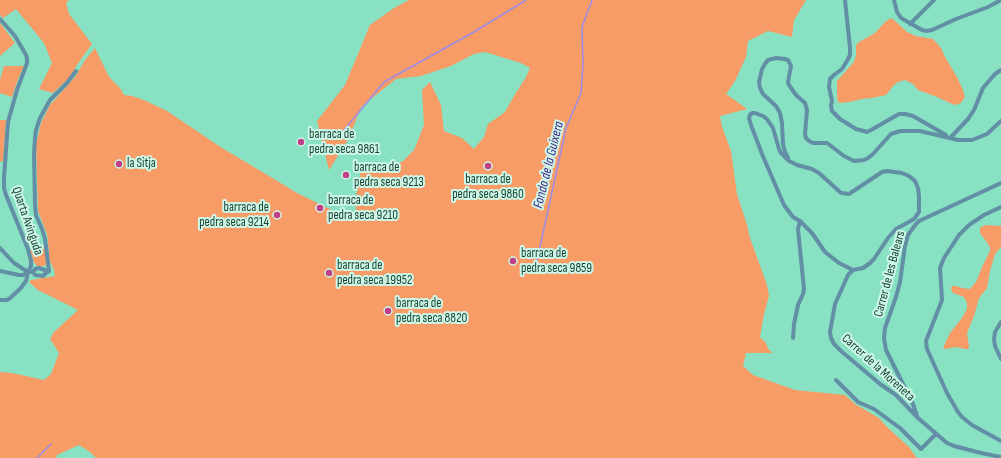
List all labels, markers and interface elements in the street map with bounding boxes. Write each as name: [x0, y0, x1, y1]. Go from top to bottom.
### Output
water label: Fondo de la Guixera: [530, 120, 568, 210]
place label: barraca de pedra seca 9861: [309, 127, 379, 158]
marker: barraca de pedra seca 9861: [296, 137, 306, 147]
place label: la Sitja: [127, 156, 156, 172]
marker: la Sitja: [114, 159, 124, 169]
place label: barraca de pedra seca 9213: [354, 160, 424, 191]
marker: barraca de pedra seca 9860: [483, 161, 493, 171]
marker: barraca de pedra seca 9213: [341, 170, 351, 180]
place label: barraca de pedra seca 9860: [452, 172, 524, 203]
street label: Quarta Avinguda: [8, 185, 46, 257]
place label: barraca de pedra seca 9210: [328, 193, 398, 224]
place label: barraca de pedra seca 9214: [199, 200, 269, 231]
marker: barraca de pedra seca 9210: [315, 203, 325, 213]
marker: barraca de pedra seca 9214: [272, 210, 282, 220]
street label: Carrer de les Balears: [871, 229, 909, 319]
place label: barraca de pedra seca 9859: [521, 246, 592, 277]
marker: barraca de pedra seca 9859: [508, 256, 518, 266]
place label: barraca de pedra seca 19952: [337, 258, 412, 289]
marker: barraca de pedra seca 19952: [324, 268, 334, 278]
place label: barraca de pedra seca 8820: [396, 296, 467, 327]
marker: barraca de pedra seca 8820: [383, 306, 393, 316]
street label: Carrer de la Moreneta: [838, 331, 918, 405]

